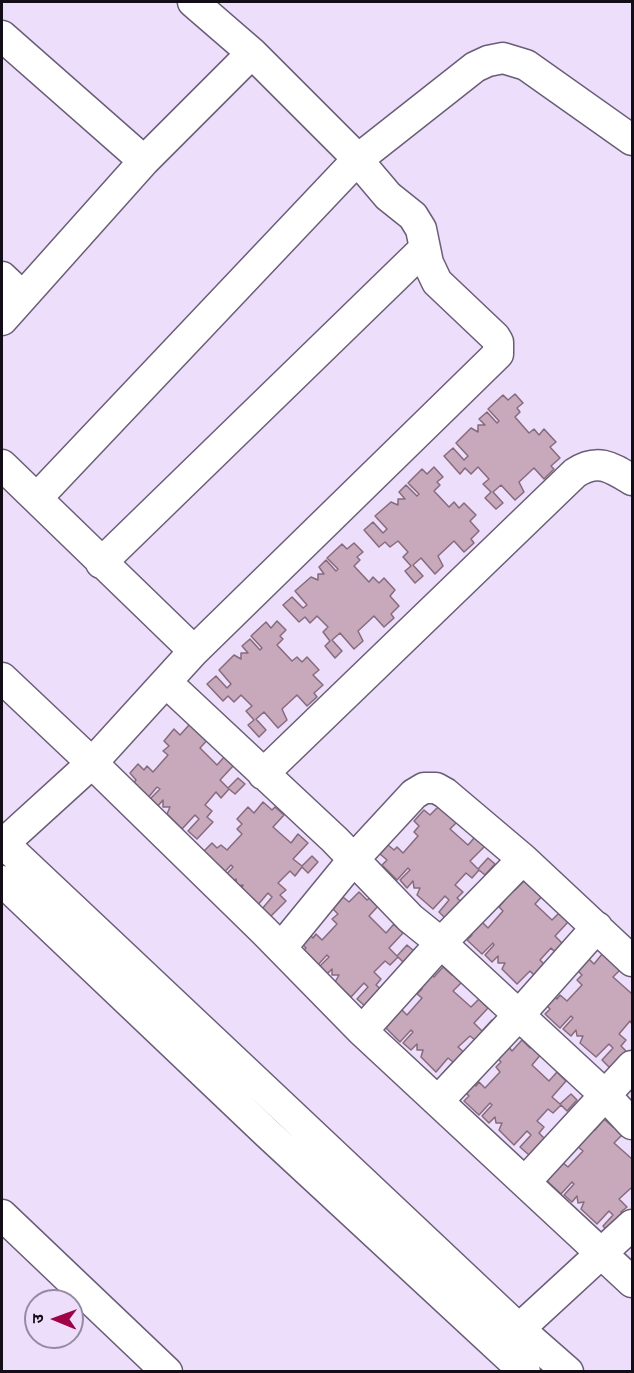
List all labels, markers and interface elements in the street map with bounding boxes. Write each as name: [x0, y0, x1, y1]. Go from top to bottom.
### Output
north arrow: [24, 1289, 84, 1349]
text: उ: [28, 1314, 48, 1324]

